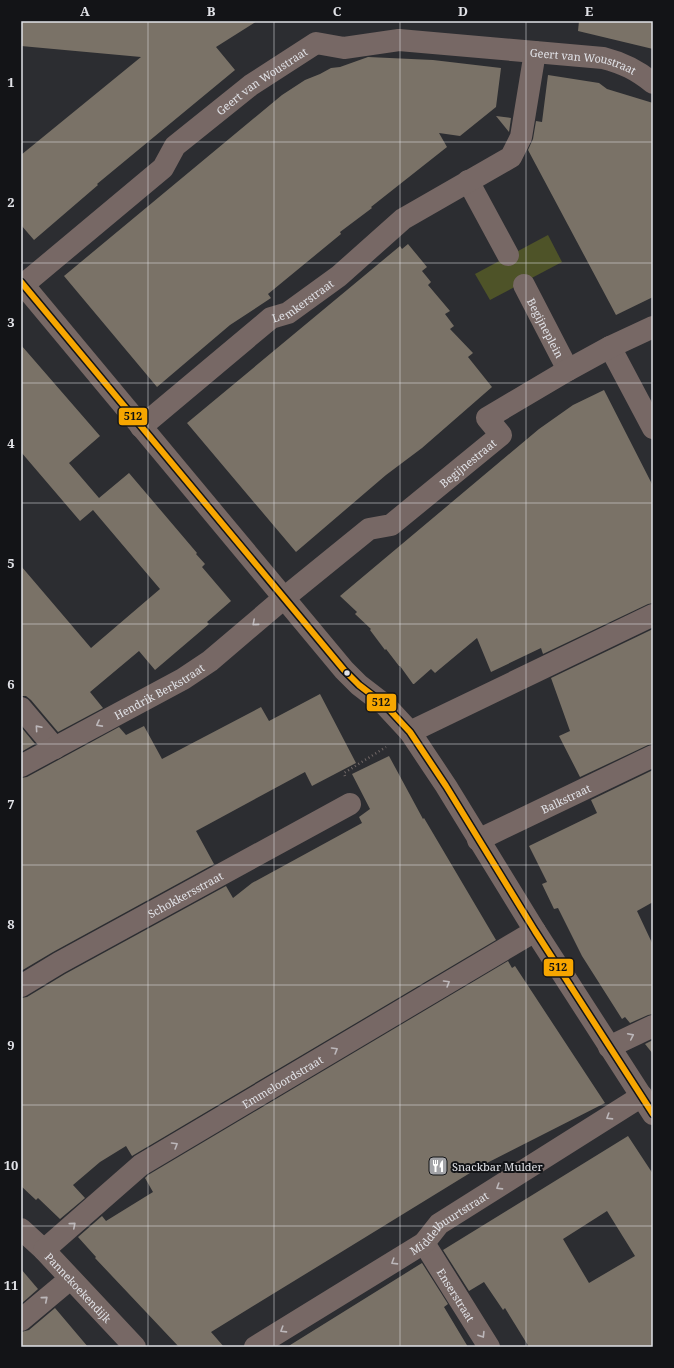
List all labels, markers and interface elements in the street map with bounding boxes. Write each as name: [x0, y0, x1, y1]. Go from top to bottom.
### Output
text: A: [80, 2, 90, 20]
text: B: [207, 2, 216, 20]
text: C: [333, 2, 342, 20]
text: D: [458, 2, 468, 20]
text: E: [585, 2, 594, 20]
street label: Geert van Woustraat: [213, 43, 310, 118]
street label: Geert van Woustraat: [529, 44, 639, 77]
text: 1: [7, 73, 15, 91]
text: 2: [7, 193, 15, 211]
street label: Lemkerstraat: [270, 275, 336, 325]
street label: Begijneplein: [524, 295, 568, 360]
text: 3: [7, 313, 15, 331]
line badge: 512: [118, 407, 148, 426]
text: 512: [124, 408, 142, 423]
text: 4: [7, 434, 15, 452]
street label: Begijnestraat: [436, 435, 499, 490]
text: 5: [7, 554, 15, 572]
one-way arrow: [252, 618, 259, 625]
street label: Hendrik Berkstraat: [111, 659, 207, 722]
unlabelled marker: [342, 668, 352, 678]
text: 6: [7, 675, 15, 693]
line badge: 512: [366, 693, 397, 712]
text: 512: [372, 694, 390, 709]
one-way arrow: [96, 719, 104, 727]
one-way arrow: [36, 725, 43, 733]
street label: Balkstraat: [538, 780, 593, 816]
text: 7: [7, 795, 15, 813]
street label: Schokkersstraat: [145, 867, 225, 921]
text: 8: [7, 915, 15, 933]
line badge: 512: [543, 958, 574, 977]
text: 512: [549, 959, 567, 974]
one-way arrow: [443, 980, 450, 988]
one-way arrow: [627, 1033, 635, 1041]
text: 9: [7, 1036, 15, 1054]
one-way arrow: [331, 1047, 338, 1054]
street label: Emmeloordstraat: [239, 1051, 325, 1111]
one-way arrow: [606, 1112, 613, 1119]
one-way arrow: [171, 1142, 179, 1149]
restaurant icon: Snackbar Mulder: [427, 1155, 449, 1177]
text: 10: [4, 1156, 18, 1174]
place label: Snackbar Mulder: [452, 1159, 543, 1174]
one-way arrow: [496, 1182, 503, 1189]
street label: Middelbuurtstraat: [407, 1187, 491, 1258]
one-way arrow: [69, 1222, 76, 1229]
street label: Pannekoekendijk: [42, 1249, 116, 1326]
one-way arrow: [391, 1257, 398, 1264]
street label: Enserstraat: [434, 1265, 479, 1324]
text: 11: [4, 1276, 18, 1294]
one-way arrow: [41, 1297, 48, 1304]
one-way arrow: [280, 1325, 287, 1332]
one-way arrow: [477, 1331, 484, 1338]

